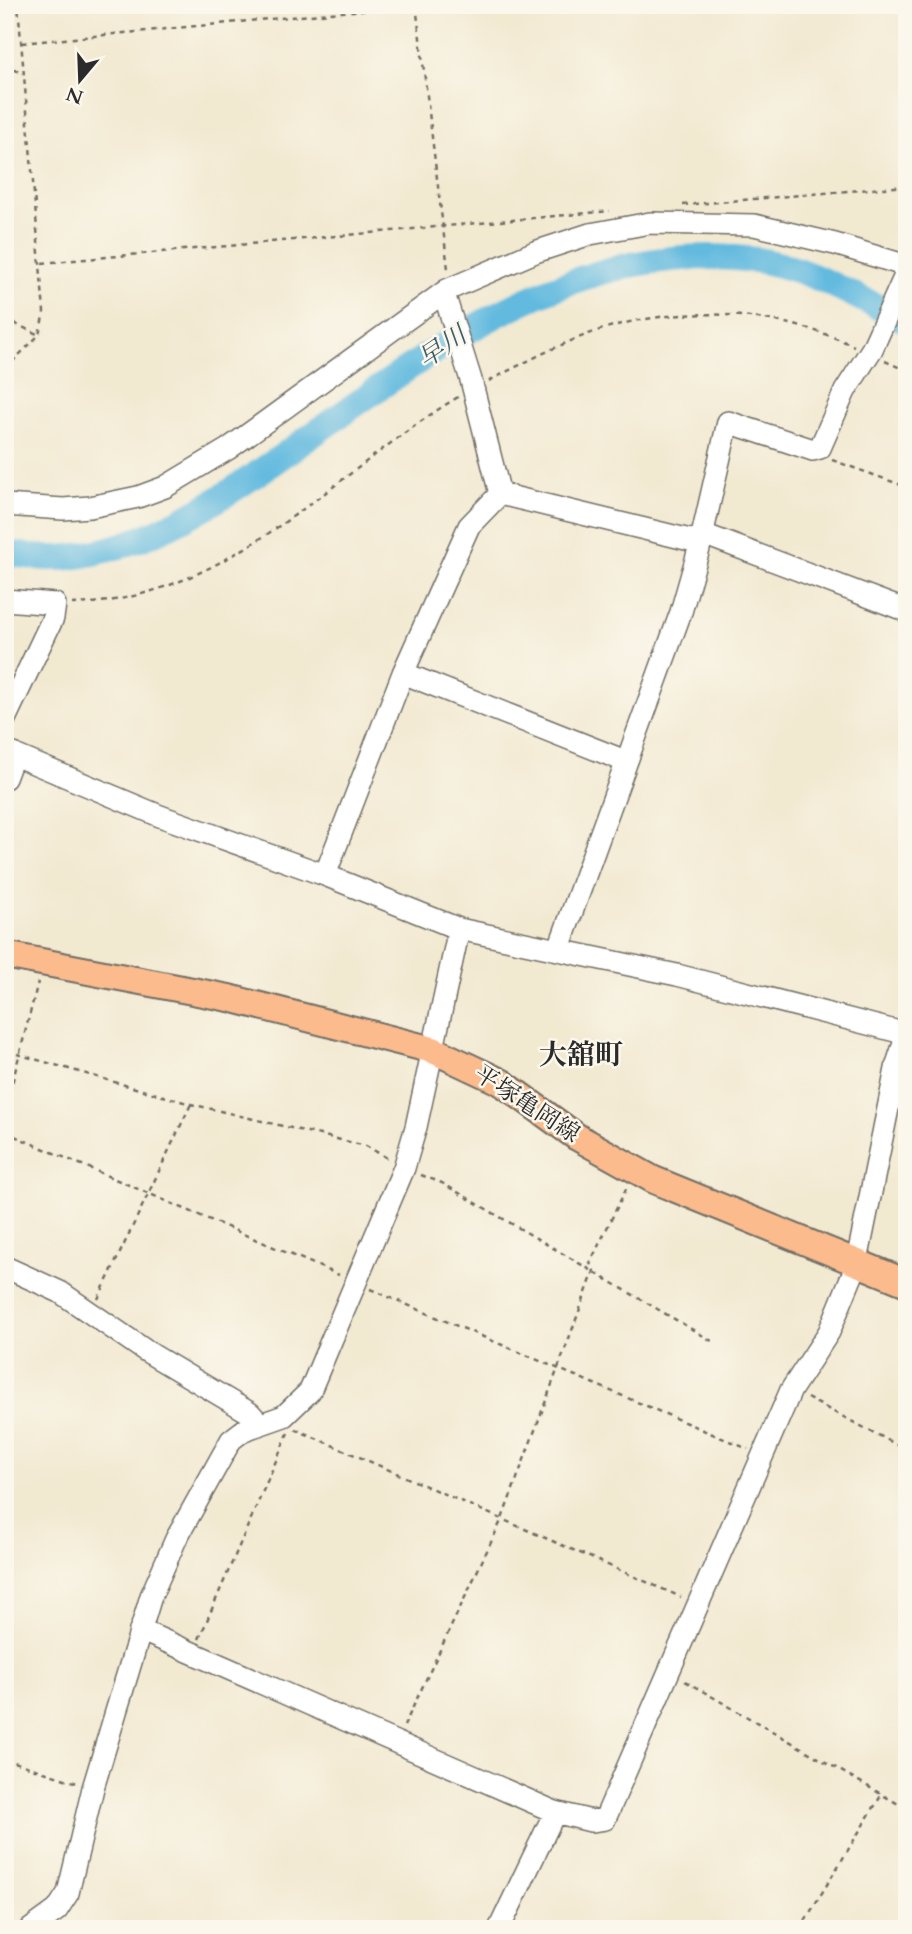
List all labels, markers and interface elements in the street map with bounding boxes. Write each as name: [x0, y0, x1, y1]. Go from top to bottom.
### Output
north arrow: [46, 46, 116, 116]
text: N: [62, 80, 87, 110]
water label: 早川: [411, 316, 476, 376]
district label: 大舘町: [539, 1036, 623, 1074]
street label: 平塚亀岡線: [468, 1057, 586, 1151]

